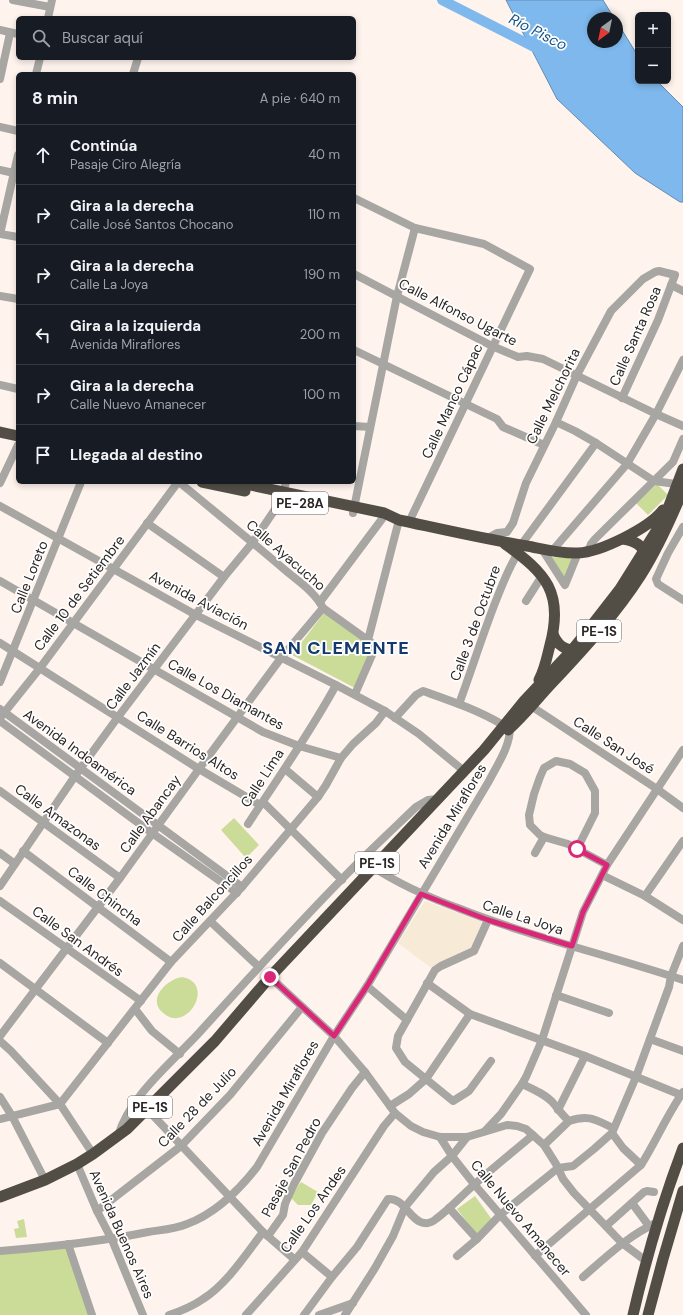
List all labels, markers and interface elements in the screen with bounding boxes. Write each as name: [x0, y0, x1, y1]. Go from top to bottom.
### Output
water label: Río Pisco: [506, 9, 570, 55]
north arrow: [587, 12, 623, 48]
map controls: [635, 12, 671, 84]
button: +: [635, 12, 671, 48]
search box: [16, 16, 356, 60]
icon: search: [30, 27, 52, 49]
text: Buscar aquí: [62, 28, 143, 48]
button: −: [635, 48, 671, 84]
text: 8 min: [32, 87, 78, 109]
text: A pie · 640 m: [260, 90, 340, 107]
text: Continúa: [70, 136, 137, 156]
icon: ahead: [32, 144, 54, 166]
text: 40 m: [308, 146, 340, 163]
text: Pasaje Ciro Alegría: [70, 156, 181, 173]
text: Gira a la derecha: [70, 196, 194, 216]
icon: right: [32, 204, 54, 226]
text: 110 m: [308, 206, 340, 223]
text: Calle José Santos Chocano: [70, 216, 234, 233]
text: Gira a la derecha: [70, 256, 194, 276]
icon: right: [32, 264, 54, 286]
text: 190 m: [304, 266, 340, 283]
street label: Calle Alfonso Ugarte: [396, 274, 520, 350]
text: Calle La Joya: [70, 276, 148, 293]
street label: Calle Santa Rosa: [605, 283, 665, 389]
text: Gira a la izquierda: [70, 316, 201, 336]
icon: left: [32, 324, 54, 346]
text: 200 m: [300, 326, 340, 343]
text: Avenida Miraflores: [70, 336, 181, 353]
street label: Calle Manco Cápac: [417, 341, 487, 461]
street label: Calle Melchorita: [522, 345, 584, 447]
text: Gira a la derecha: [70, 376, 194, 396]
icon: right: [32, 384, 54, 406]
text: 100 m: [303, 386, 340, 403]
text: Calle Nuevo Amanecer: [70, 396, 206, 413]
icon: arrive: [32, 444, 54, 466]
text: Llegada al destino: [70, 445, 203, 465]
road number: PE-28A: [272, 492, 328, 514]
street label: Calle Ayacucho: [243, 516, 329, 594]
street label: Calle 10 de Setiembre: [30, 531, 128, 654]
street label: Calle Loreto: [6, 538, 52, 616]
street label: Calle 3 de Octubre: [446, 563, 504, 683]
street label: Avenida Aviación: [146, 566, 252, 634]
road number: PE-1S: [577, 620, 621, 642]
district label: SAN CLEMENTE: [262, 636, 410, 660]
street label: Calle Jazmín: [102, 639, 164, 713]
street label: Calle Los Diamantes: [164, 654, 288, 734]
street label: Avenida Indoamérica: [20, 705, 140, 799]
street label: Calle Barrios Altos: [133, 706, 243, 784]
street label: Calle San José: [570, 712, 658, 778]
street label: Calle Lima: [236, 745, 288, 811]
street label: Avenida Miraflores: [414, 760, 490, 872]
street label: Calle Abancay: [116, 771, 185, 857]
street label: Calle Amazonas: [11, 780, 105, 854]
route start: [568, 840, 586, 858]
street label: Calle Balconcillos: [168, 850, 256, 946]
road number: PE-1S: [355, 852, 399, 874]
street label: Calle Chincha: [64, 862, 146, 930]
street label: Calle La Joya: [480, 895, 566, 939]
street label: Calle San Andrés: [29, 902, 127, 980]
route end: [261, 968, 279, 986]
street label: Avenida Miraflores: [247, 1037, 323, 1149]
street label: Calle 28 de Julio: [154, 1063, 240, 1151]
road number: PE-1S: [128, 1096, 172, 1118]
street label: Pasaje San Pedro: [257, 1114, 325, 1220]
street label: Calle Nuevo Amanecer: [467, 1156, 575, 1280]
street label: Calle Los Andes: [276, 1162, 350, 1256]
street label: Avenida Buenos Aires: [85, 1167, 159, 1301]

